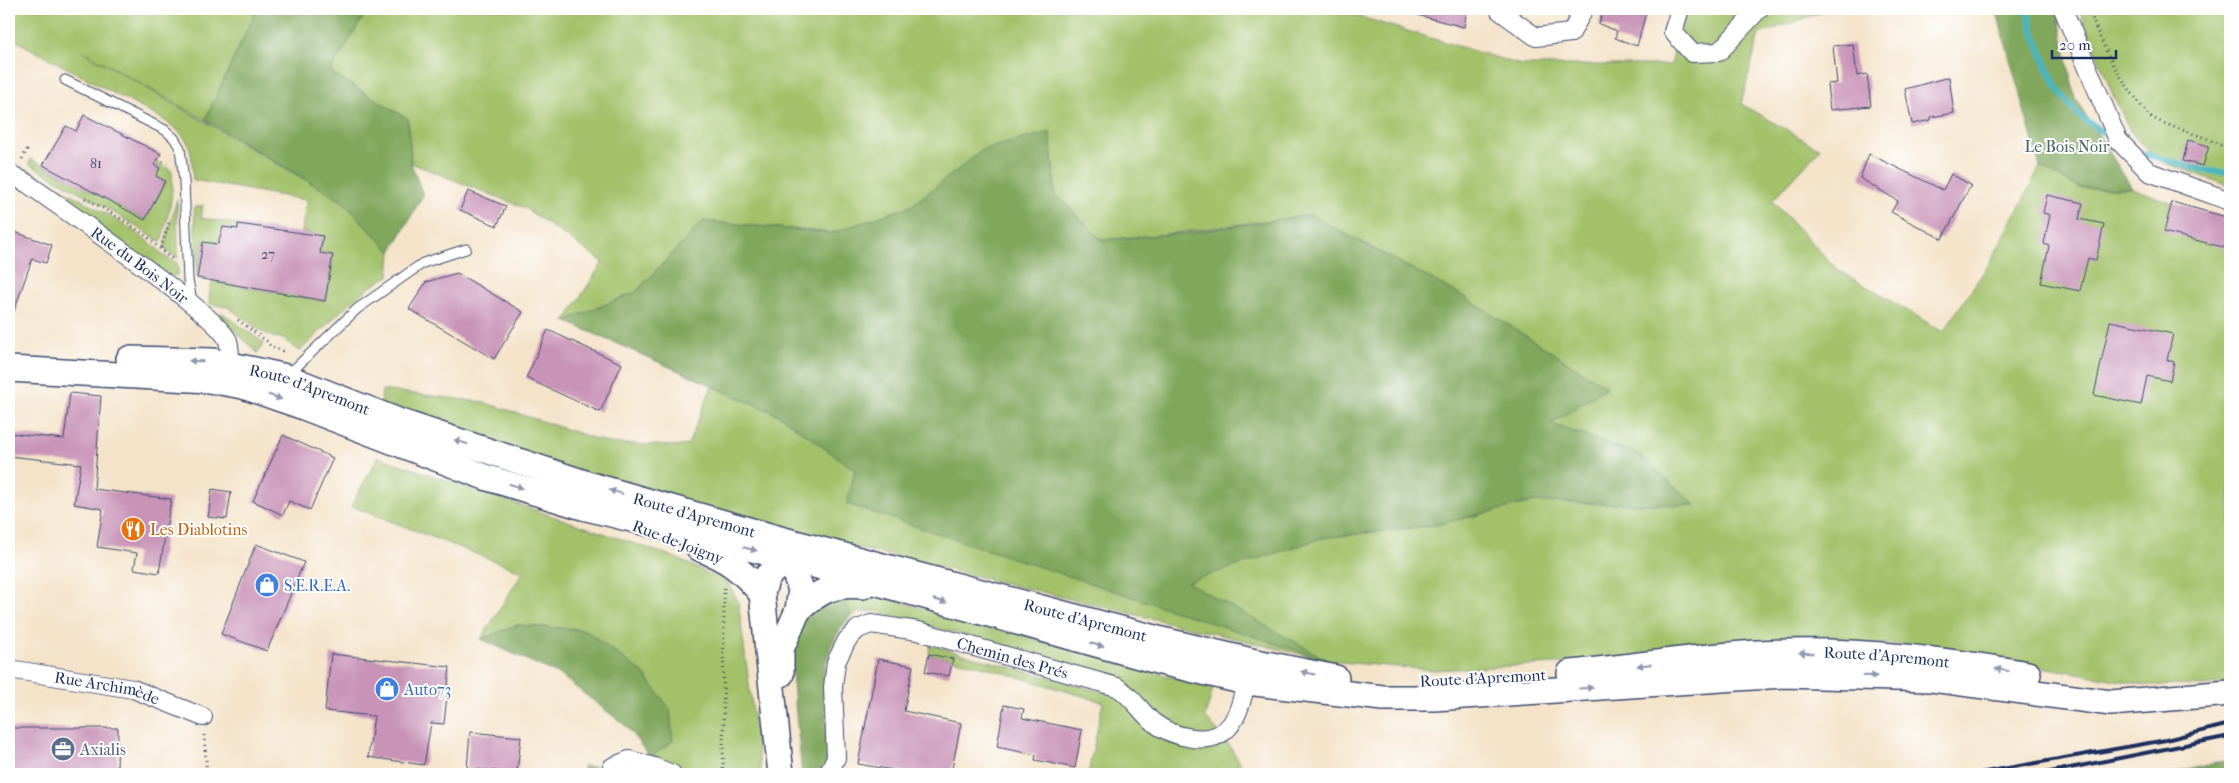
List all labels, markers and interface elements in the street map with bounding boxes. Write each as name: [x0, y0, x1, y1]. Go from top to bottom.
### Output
scale bar: [2052, 28, 2115, 60]
text: 20 m: [2059, 36, 2091, 54]
park label: Le Bois Noir: [2025, 137, 2110, 156]
house number: 81: [90, 155, 102, 172]
street label: Rue du Bois Noir: [88, 222, 193, 307]
house number: 27: [261, 246, 275, 263]
one-way arrow: [187, 356, 203, 364]
street label: Route d'Apremont: [248, 360, 373, 419]
one-way arrow: [267, 394, 282, 401]
one-way arrow: [453, 438, 468, 446]
one-way arrow: [509, 483, 524, 491]
one-way arrow: [608, 488, 623, 496]
street label: Route d'Apremont: [631, 488, 758, 541]
restaurant icon: Les Diablotins: [120, 516, 146, 542]
street label: Rue de Joigny: [630, 516, 727, 568]
place label: Les Diablotins: [150, 520, 248, 539]
one-way arrow: [742, 545, 757, 553]
shop icon: S.E.R.E.A.: [254, 572, 280, 598]
place label: S.E.R.E.A.: [284, 576, 350, 595]
street label: Route d'Apremont: [1022, 594, 1149, 645]
one-way arrow: [933, 598, 948, 606]
street label: Chemin des Prés: [955, 633, 1070, 682]
one-way arrow: [1089, 641, 1104, 649]
street label: Route d'Apremont: [1823, 642, 1951, 671]
one-way arrow: [1797, 648, 1813, 656]
one-way arrow: [1635, 661, 1651, 669]
street label: Route d'Apremont: [1419, 665, 1547, 691]
one-way arrow: [1994, 665, 2010, 673]
street label: Rue Archimède: [53, 667, 163, 708]
one-way arrow: [1300, 669, 1315, 677]
one-way arrow: [1863, 672, 1879, 680]
shop icon: Auto73: [374, 676, 400, 702]
place label: Auto73: [403, 680, 451, 699]
one-way arrow: [1578, 684, 1594, 692]
office icon: Axialis: [50, 736, 76, 762]
place label: Axialis: [79, 740, 126, 759]

